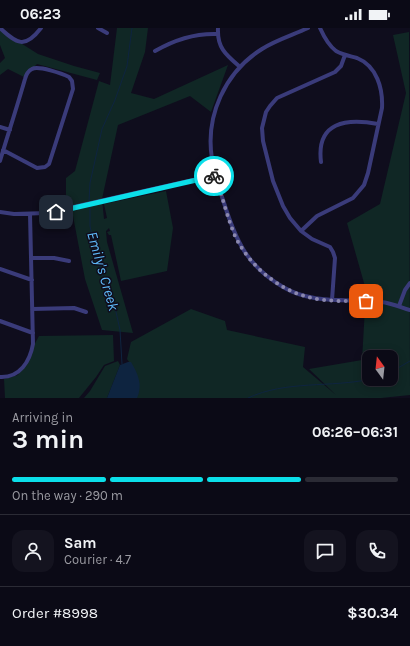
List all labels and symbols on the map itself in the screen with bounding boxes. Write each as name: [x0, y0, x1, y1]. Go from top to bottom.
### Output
courier: [194, 156, 234, 196]
pin: [39, 195, 73, 229]
water label: Emily's Creek: [83, 229, 123, 313]
pin: [349, 284, 383, 318]
north arrow: [362, 350, 398, 386]

